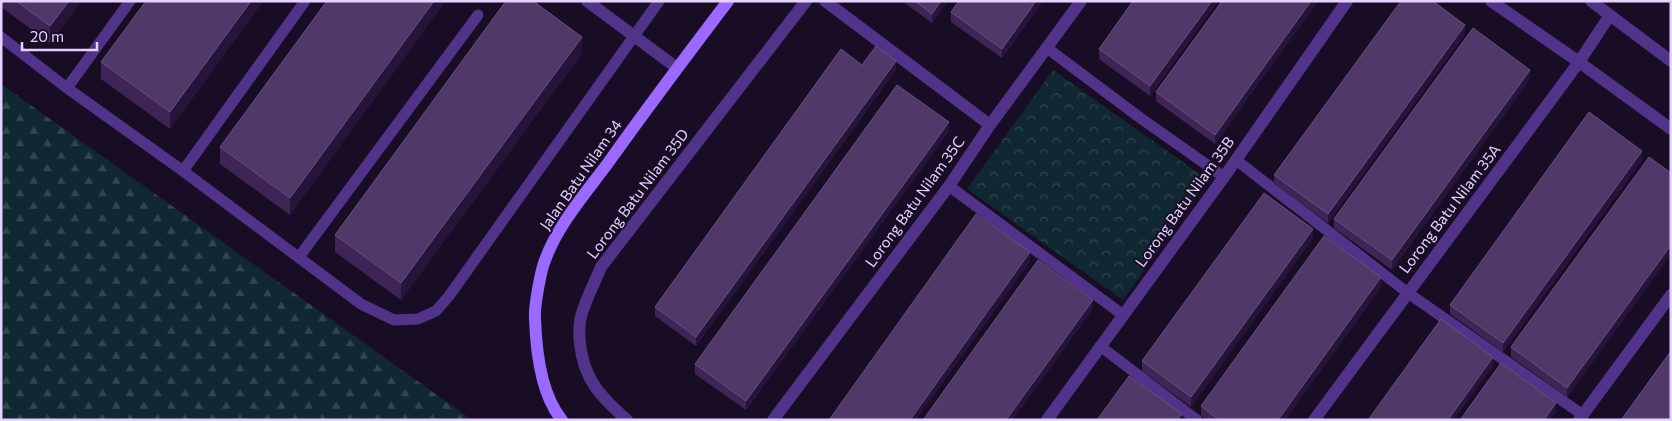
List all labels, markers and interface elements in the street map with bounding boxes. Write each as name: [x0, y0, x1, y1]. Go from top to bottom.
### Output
scale bar: [22, 20, 98, 52]
text: 20 m: [30, 27, 64, 45]
street label: Jalan Batu Nilam 34: [535, 116, 625, 233]
street label: Lorong Batu Nilam 35D: [583, 125, 692, 262]
street label: Lorong Batu Nilam 35C: [861, 133, 968, 270]
street label: Lorong Batu Nilam 35B: [1131, 133, 1238, 270]
street label: Lorong Batu Nilam 35A: [1395, 140, 1504, 276]

